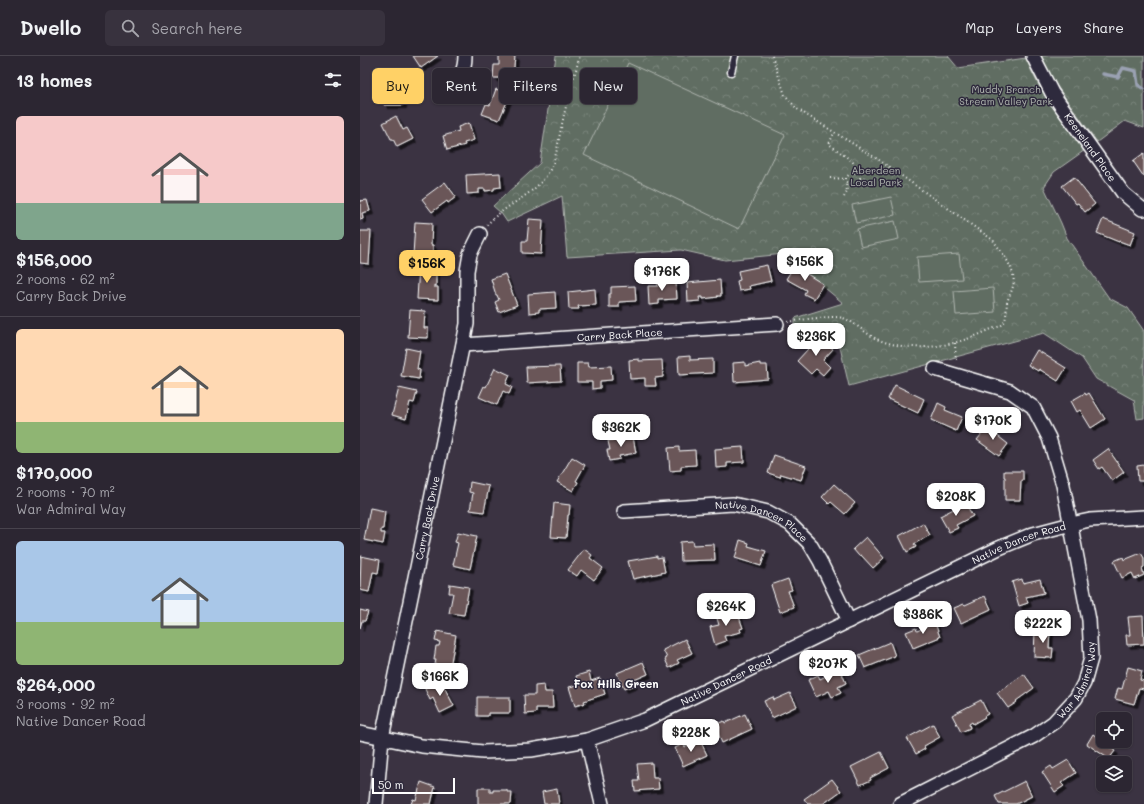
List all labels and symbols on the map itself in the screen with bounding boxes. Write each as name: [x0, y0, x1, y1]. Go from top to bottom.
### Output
park label: Muddy Branch Stream Valley Park: [959, 82, 1053, 108]
street label: Keeneland Place: [1061, 110, 1120, 184]
park label: Aberdeen Local Park: [850, 163, 902, 189]
pin: $156K: [777, 248, 833, 282]
pin: $156K: [399, 250, 455, 284]
pin: $176K: [634, 258, 690, 292]
pin: $236K: [788, 323, 844, 357]
street label: Carry Back Place: [576, 325, 663, 344]
pin: $170K: [965, 407, 1021, 441]
pin: $362K: [593, 414, 649, 448]
street label: Carry Back Drive: [412, 475, 443, 561]
pin: $208K: [928, 483, 984, 517]
street label: Native Dancer Place: [714, 497, 811, 545]
street label: Native Dancer Road: [970, 519, 1067, 567]
pin: $264K: [698, 593, 754, 627]
pin: $386K: [895, 601, 951, 635]
pin: $222K: [1015, 610, 1071, 644]
street label: War Admiral Way: [1054, 641, 1098, 722]
pin: $207K: [800, 650, 856, 684]
street label: Native Dancer Road: [678, 653, 774, 709]
pin: $166K: [412, 663, 468, 697]
district label: Fox Hills Green: [573, 676, 659, 691]
pin: $228K: [663, 719, 719, 753]
scale bar: [372, 776, 455, 795]

